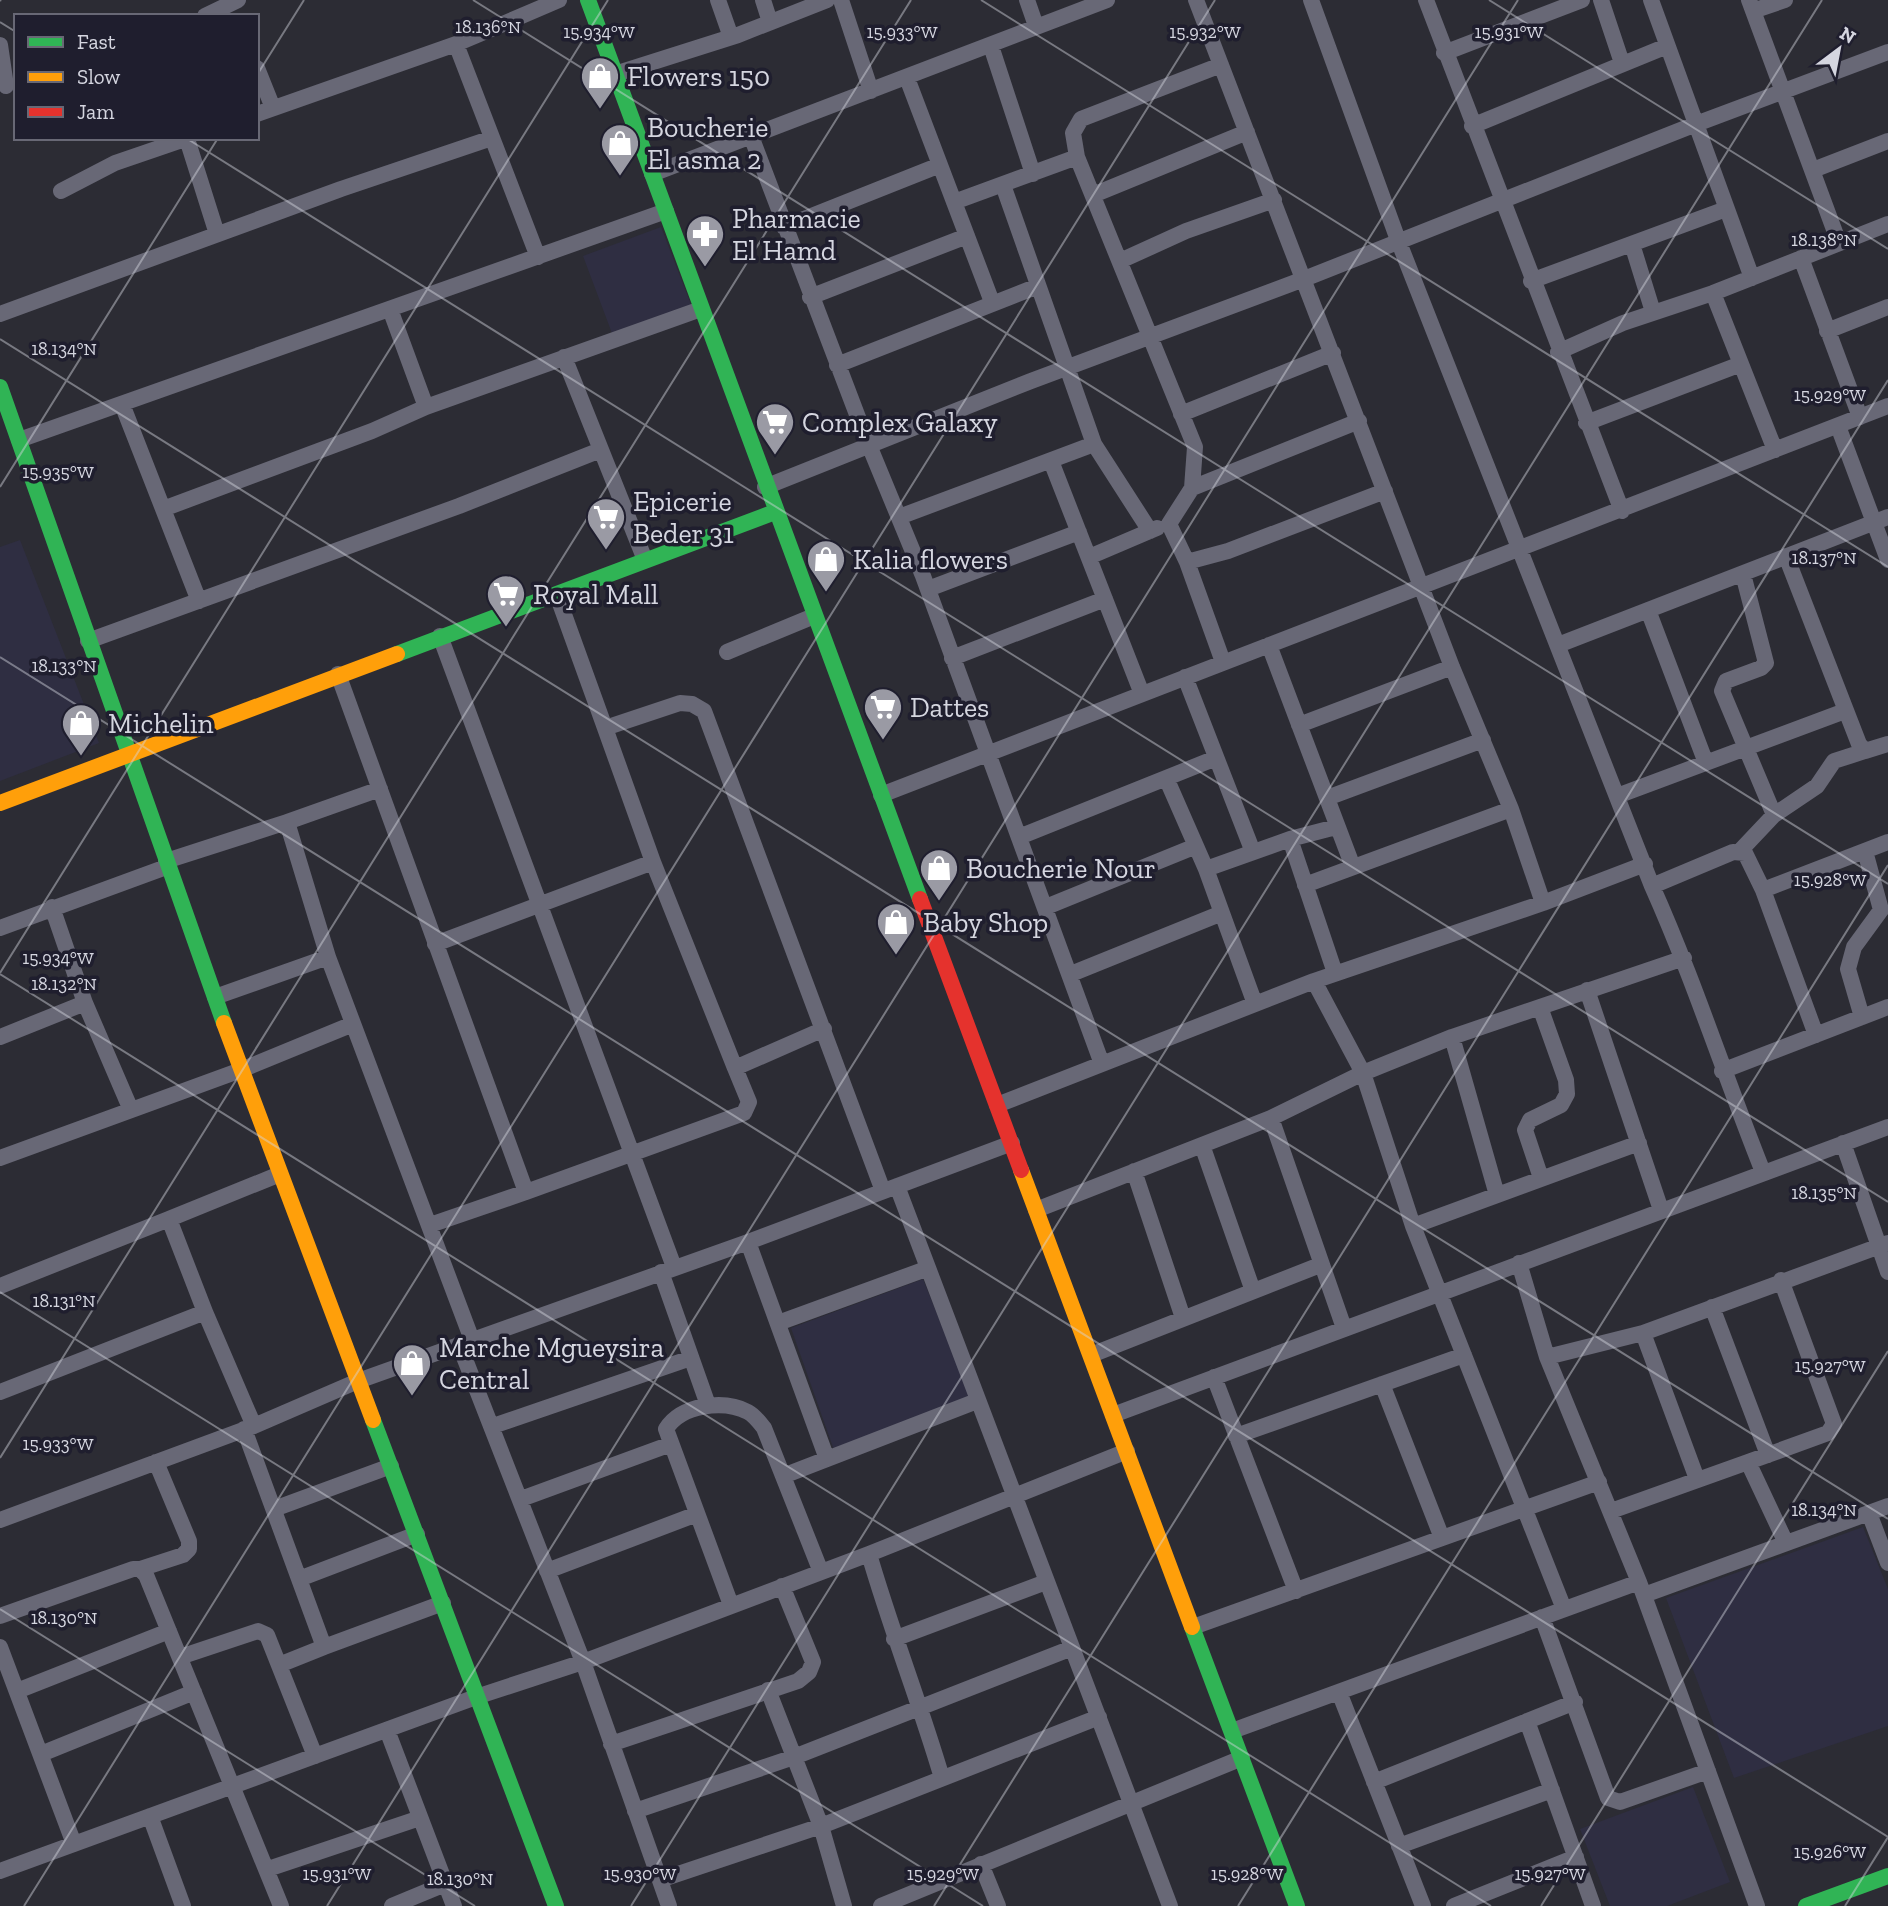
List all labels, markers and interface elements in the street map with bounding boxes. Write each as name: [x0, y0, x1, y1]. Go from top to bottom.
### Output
legend: [14, 14, 259, 140]
north arrow: [1804, 14, 1874, 84]
text: 18.136°N: [455, 16, 521, 38]
text: 15.934°W: [563, 21, 635, 43]
text: 15.933°W: [866, 21, 938, 43]
text: 15.932°W: [1169, 21, 1241, 43]
text: 15.931°W: [1475, 21, 1544, 43]
text: N: [1836, 21, 1860, 49]
text: Fast: [77, 29, 116, 54]
shop icon: Flowers 150: [579, 55, 621, 110]
place label: Flowers 150: [627, 60, 770, 93]
text: Slow: [77, 64, 120, 89]
text: Jam: [77, 99, 114, 124]
place label: Boucherie El asma 2: [647, 111, 769, 176]
shop icon: Boucherie El asma 2: [599, 122, 641, 177]
place label: Pharmacie El Hamd: [732, 202, 861, 267]
pharmacy icon: Pharmacie El Hamd: [684, 213, 726, 268]
text: 18.138°N: [1791, 229, 1857, 251]
text: 18.134°N: [31, 338, 97, 360]
text: 15.929°W: [1794, 384, 1866, 406]
supermarket icon: Complex Galaxy: [754, 401, 796, 456]
place label: Complex Galaxy: [802, 406, 998, 439]
text: 15.935°W: [22, 461, 94, 483]
place label: Epicerie Beder 31: [633, 485, 734, 550]
supermarket icon: Epicerie Beder 31: [585, 496, 627, 551]
shop icon: Kalia flowers: [805, 538, 847, 593]
place label: Kalia flowers: [853, 543, 1008, 576]
text: 18.137°N: [1792, 547, 1856, 569]
supermarket icon: Royal Mall: [485, 573, 527, 628]
place label: Royal Mall: [533, 578, 658, 611]
text: 18.133°N: [31, 655, 97, 677]
supermarket icon: Dattes: [862, 686, 904, 741]
place label: Dattes: [910, 691, 989, 724]
shop icon: Michelin: [60, 702, 102, 757]
place label: Michelin: [108, 707, 214, 740]
shop icon: Boucherie Nour: [918, 847, 960, 902]
place label: Boucherie Nour: [966, 852, 1156, 885]
text: 15.928°W: [1794, 869, 1866, 891]
shop icon: Baby Shop: [875, 901, 917, 956]
place label: Baby Shop: [923, 906, 1048, 939]
text: 15.934°W: [22, 947, 94, 969]
text: 18.132°N: [31, 973, 97, 995]
text: 18.135°N: [1791, 1182, 1857, 1204]
text: 18.131°N: [33, 1290, 95, 1312]
place label: Marche Mgueysira Central: [439, 1331, 664, 1396]
shop icon: Marche Mgueysira Central: [391, 1342, 433, 1397]
text: 15.927°W: [1794, 1355, 1866, 1377]
text: 15.933°W: [22, 1433, 94, 1455]
text: 18.134°N: [1791, 1499, 1857, 1521]
text: 18.130°N: [31, 1607, 97, 1629]
text: 15.926°W: [1794, 1841, 1866, 1863]
text: 15.931°W: [303, 1863, 372, 1885]
text: 15.930°W: [604, 1863, 676, 1885]
text: 15.929°W: [907, 1863, 979, 1885]
text: 15.928°W: [1211, 1863, 1283, 1885]
text: 15.927°W: [1514, 1863, 1586, 1885]
text: 18.130°N: [427, 1868, 493, 1890]

